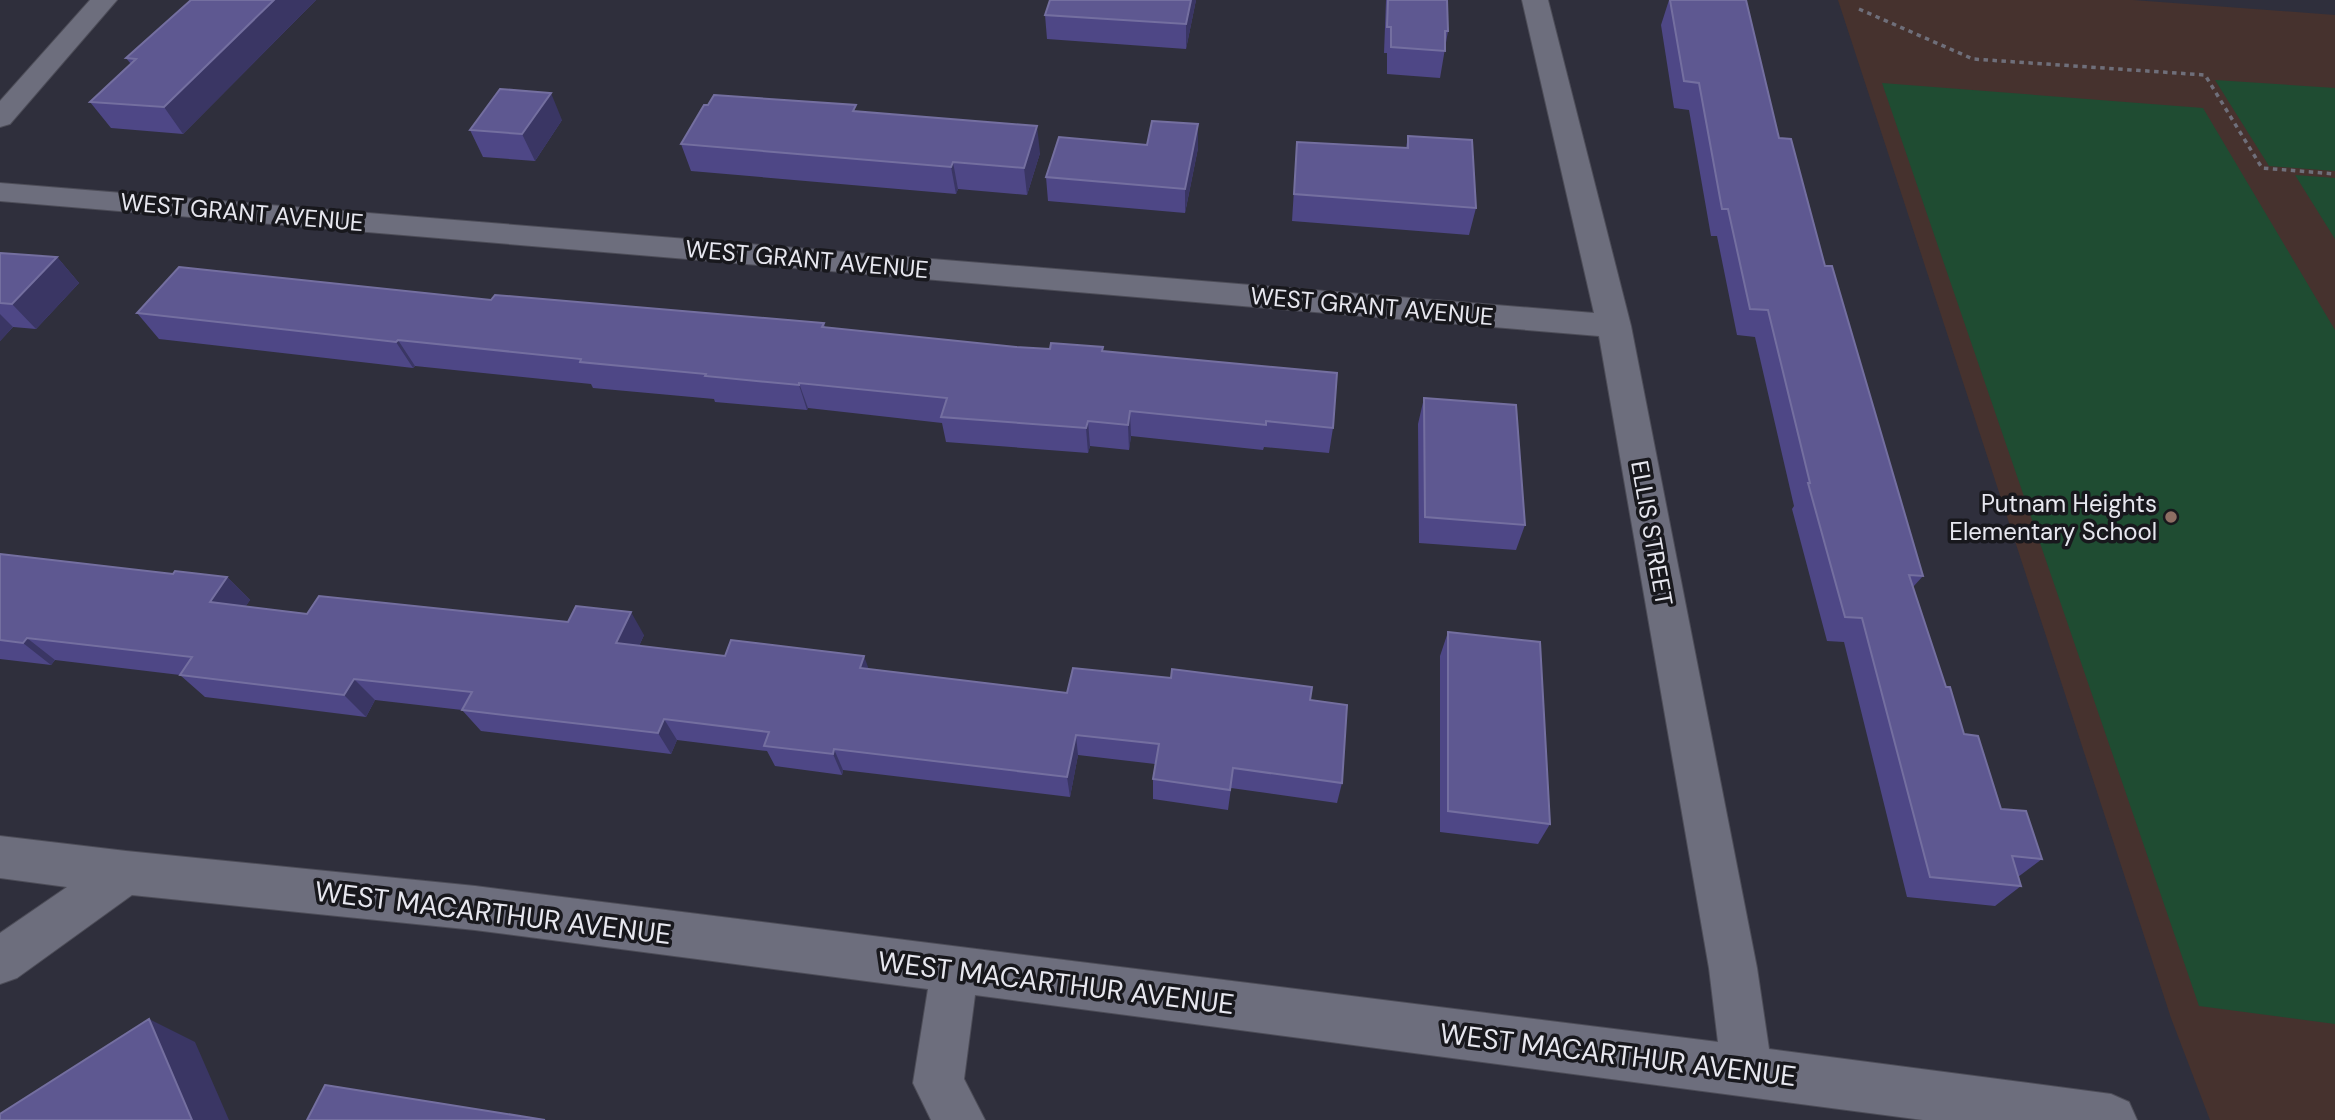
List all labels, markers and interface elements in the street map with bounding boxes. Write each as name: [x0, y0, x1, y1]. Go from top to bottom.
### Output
street label: WEST GRANT AVENUE: [119, 186, 365, 238]
street label: WEST GRANT AVENUE: [684, 233, 930, 285]
street label: WEST GRANT AVENUE: [1249, 280, 1495, 332]
street label: ELLIS STREET: [1624, 458, 1680, 608]
place label: Putnam Heights Elementary School: [1949, 488, 2157, 547]
marker: Putnam Heights Elementary School: [2163, 509, 2179, 525]
street label: WEST MACARTHUR AVENUE: [313, 873, 673, 953]
street label: WEST MACARTHUR AVENUE: [876, 943, 1236, 1023]
street label: WEST MACARTHUR AVENUE: [1438, 1015, 1798, 1095]

